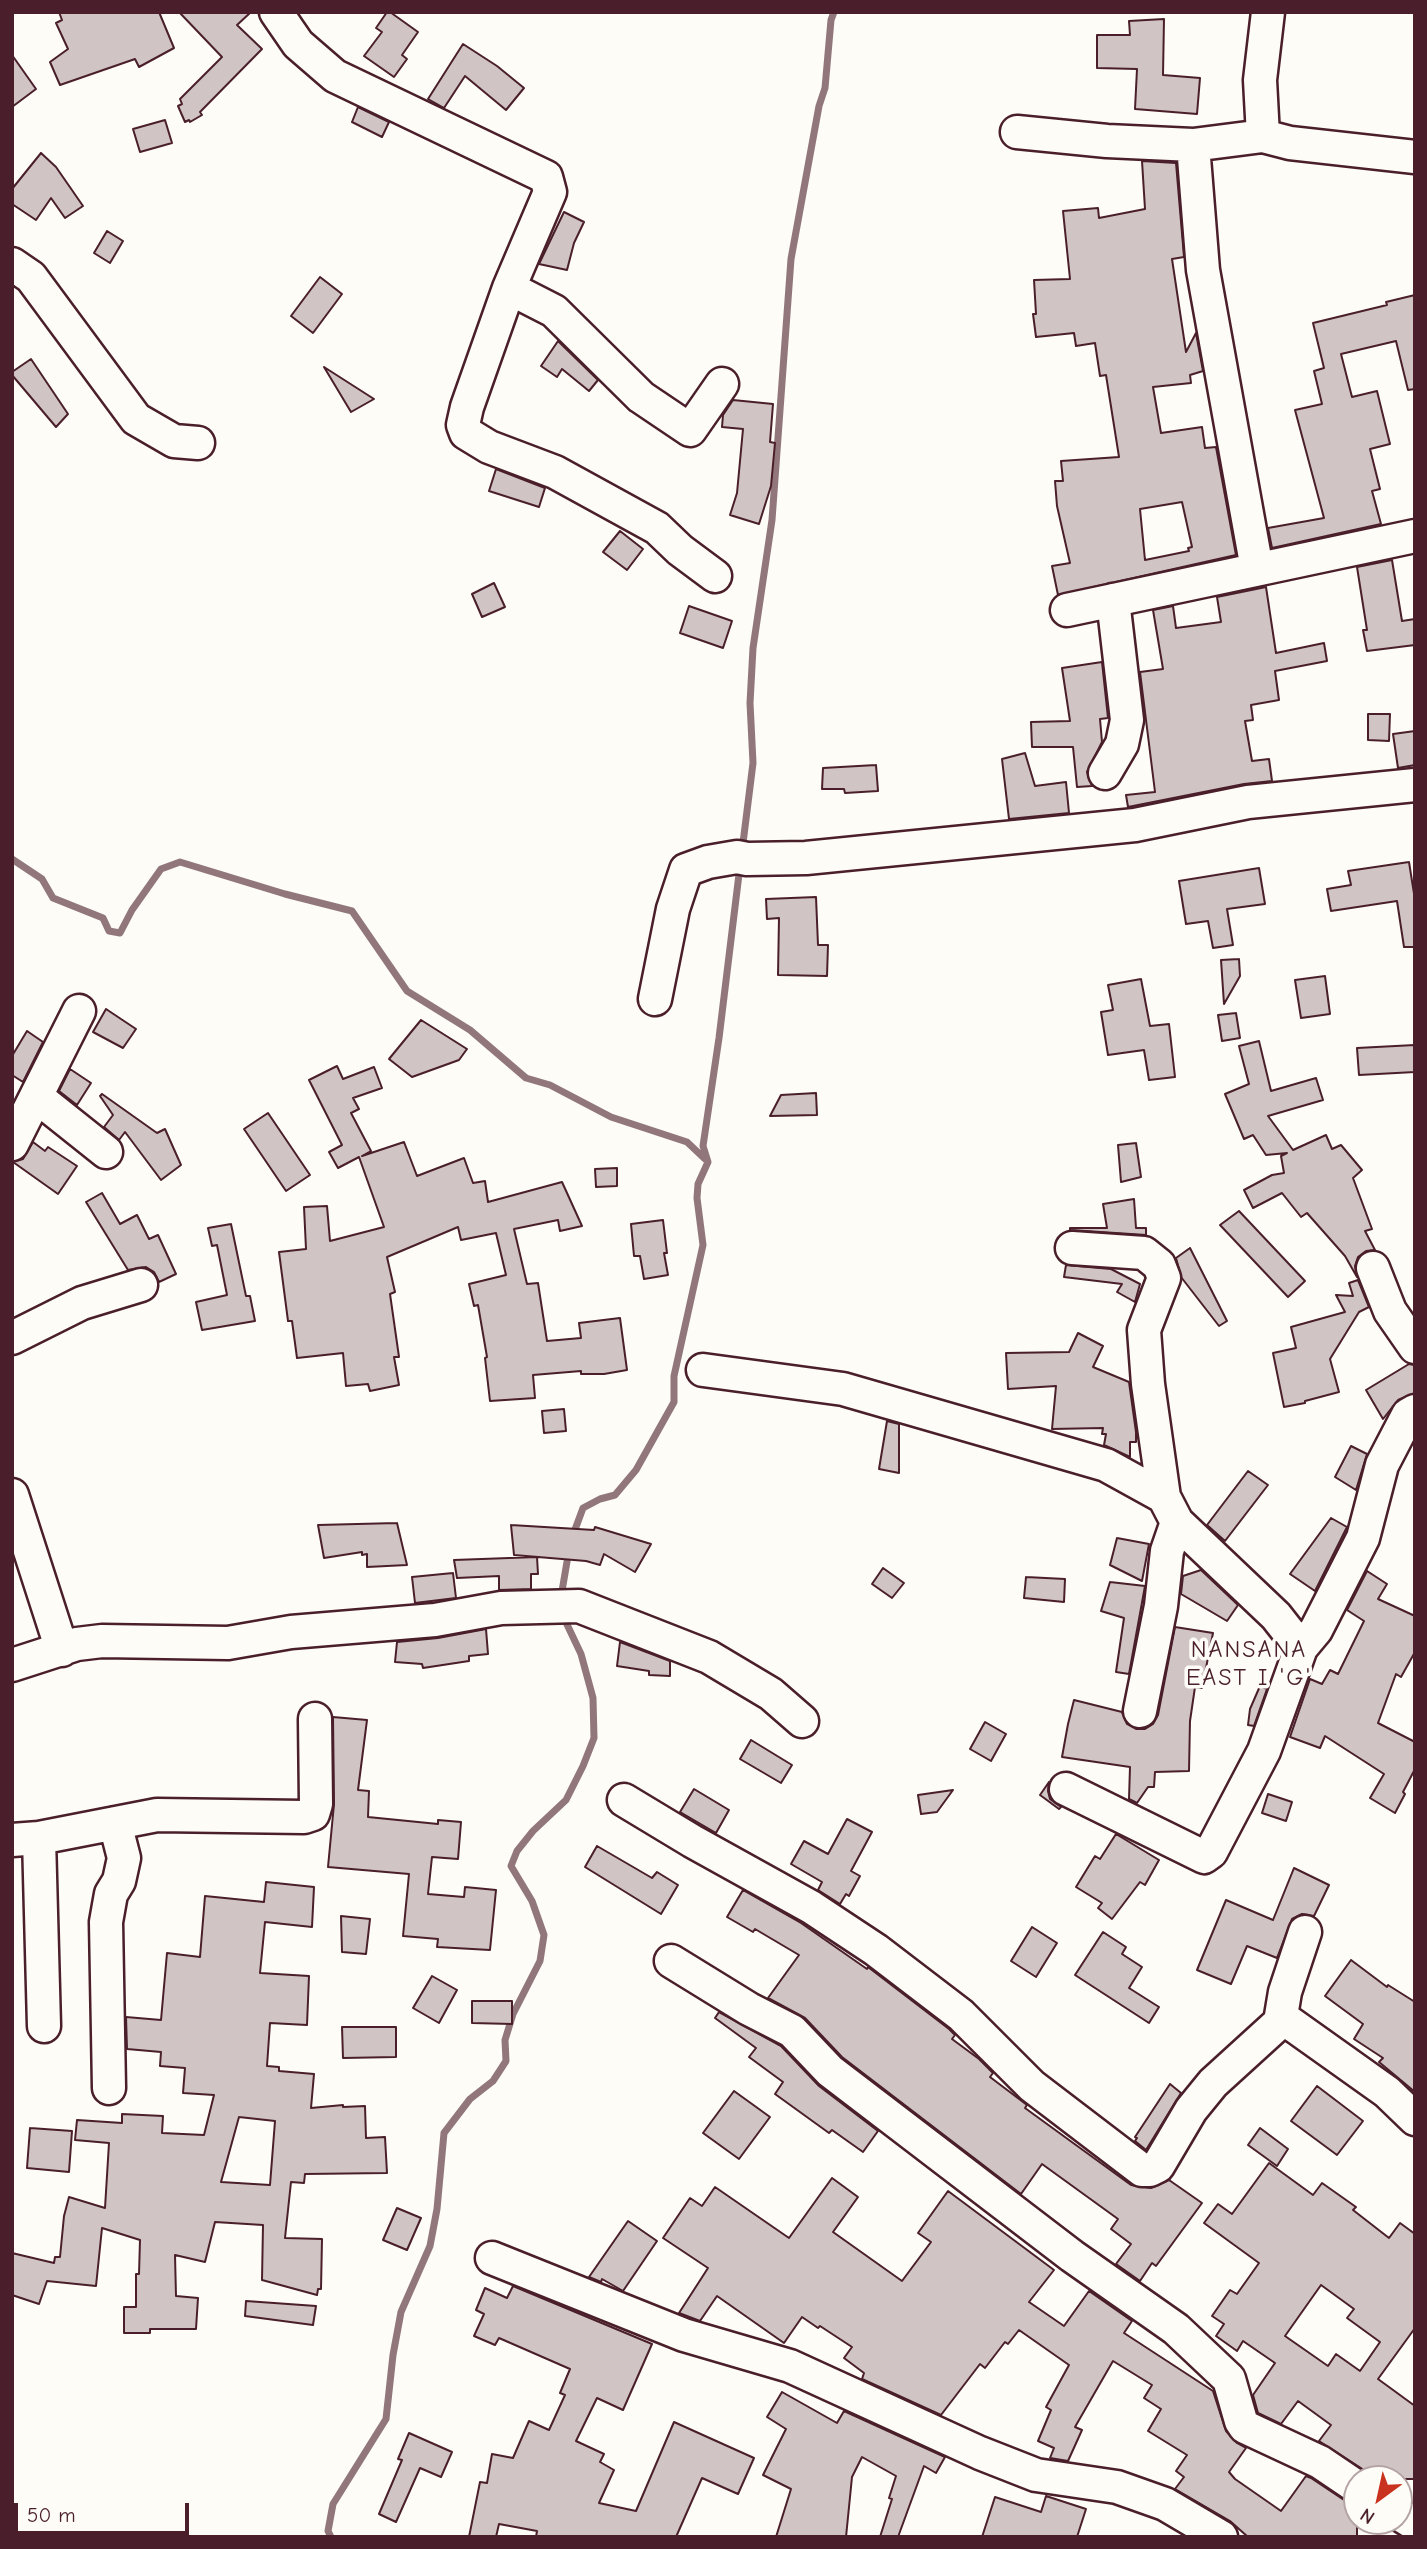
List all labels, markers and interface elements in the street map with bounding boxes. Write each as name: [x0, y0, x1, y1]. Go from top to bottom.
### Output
district label: NANSANA EAST I 'G': [1187, 1636, 1311, 1692]
north arrow: [1343, 2465, 1413, 2535]
scale bar: [18, 2490, 192, 2534]
text: 50 m: [27, 2503, 76, 2527]
text: N: [1356, 2503, 1379, 2529]

